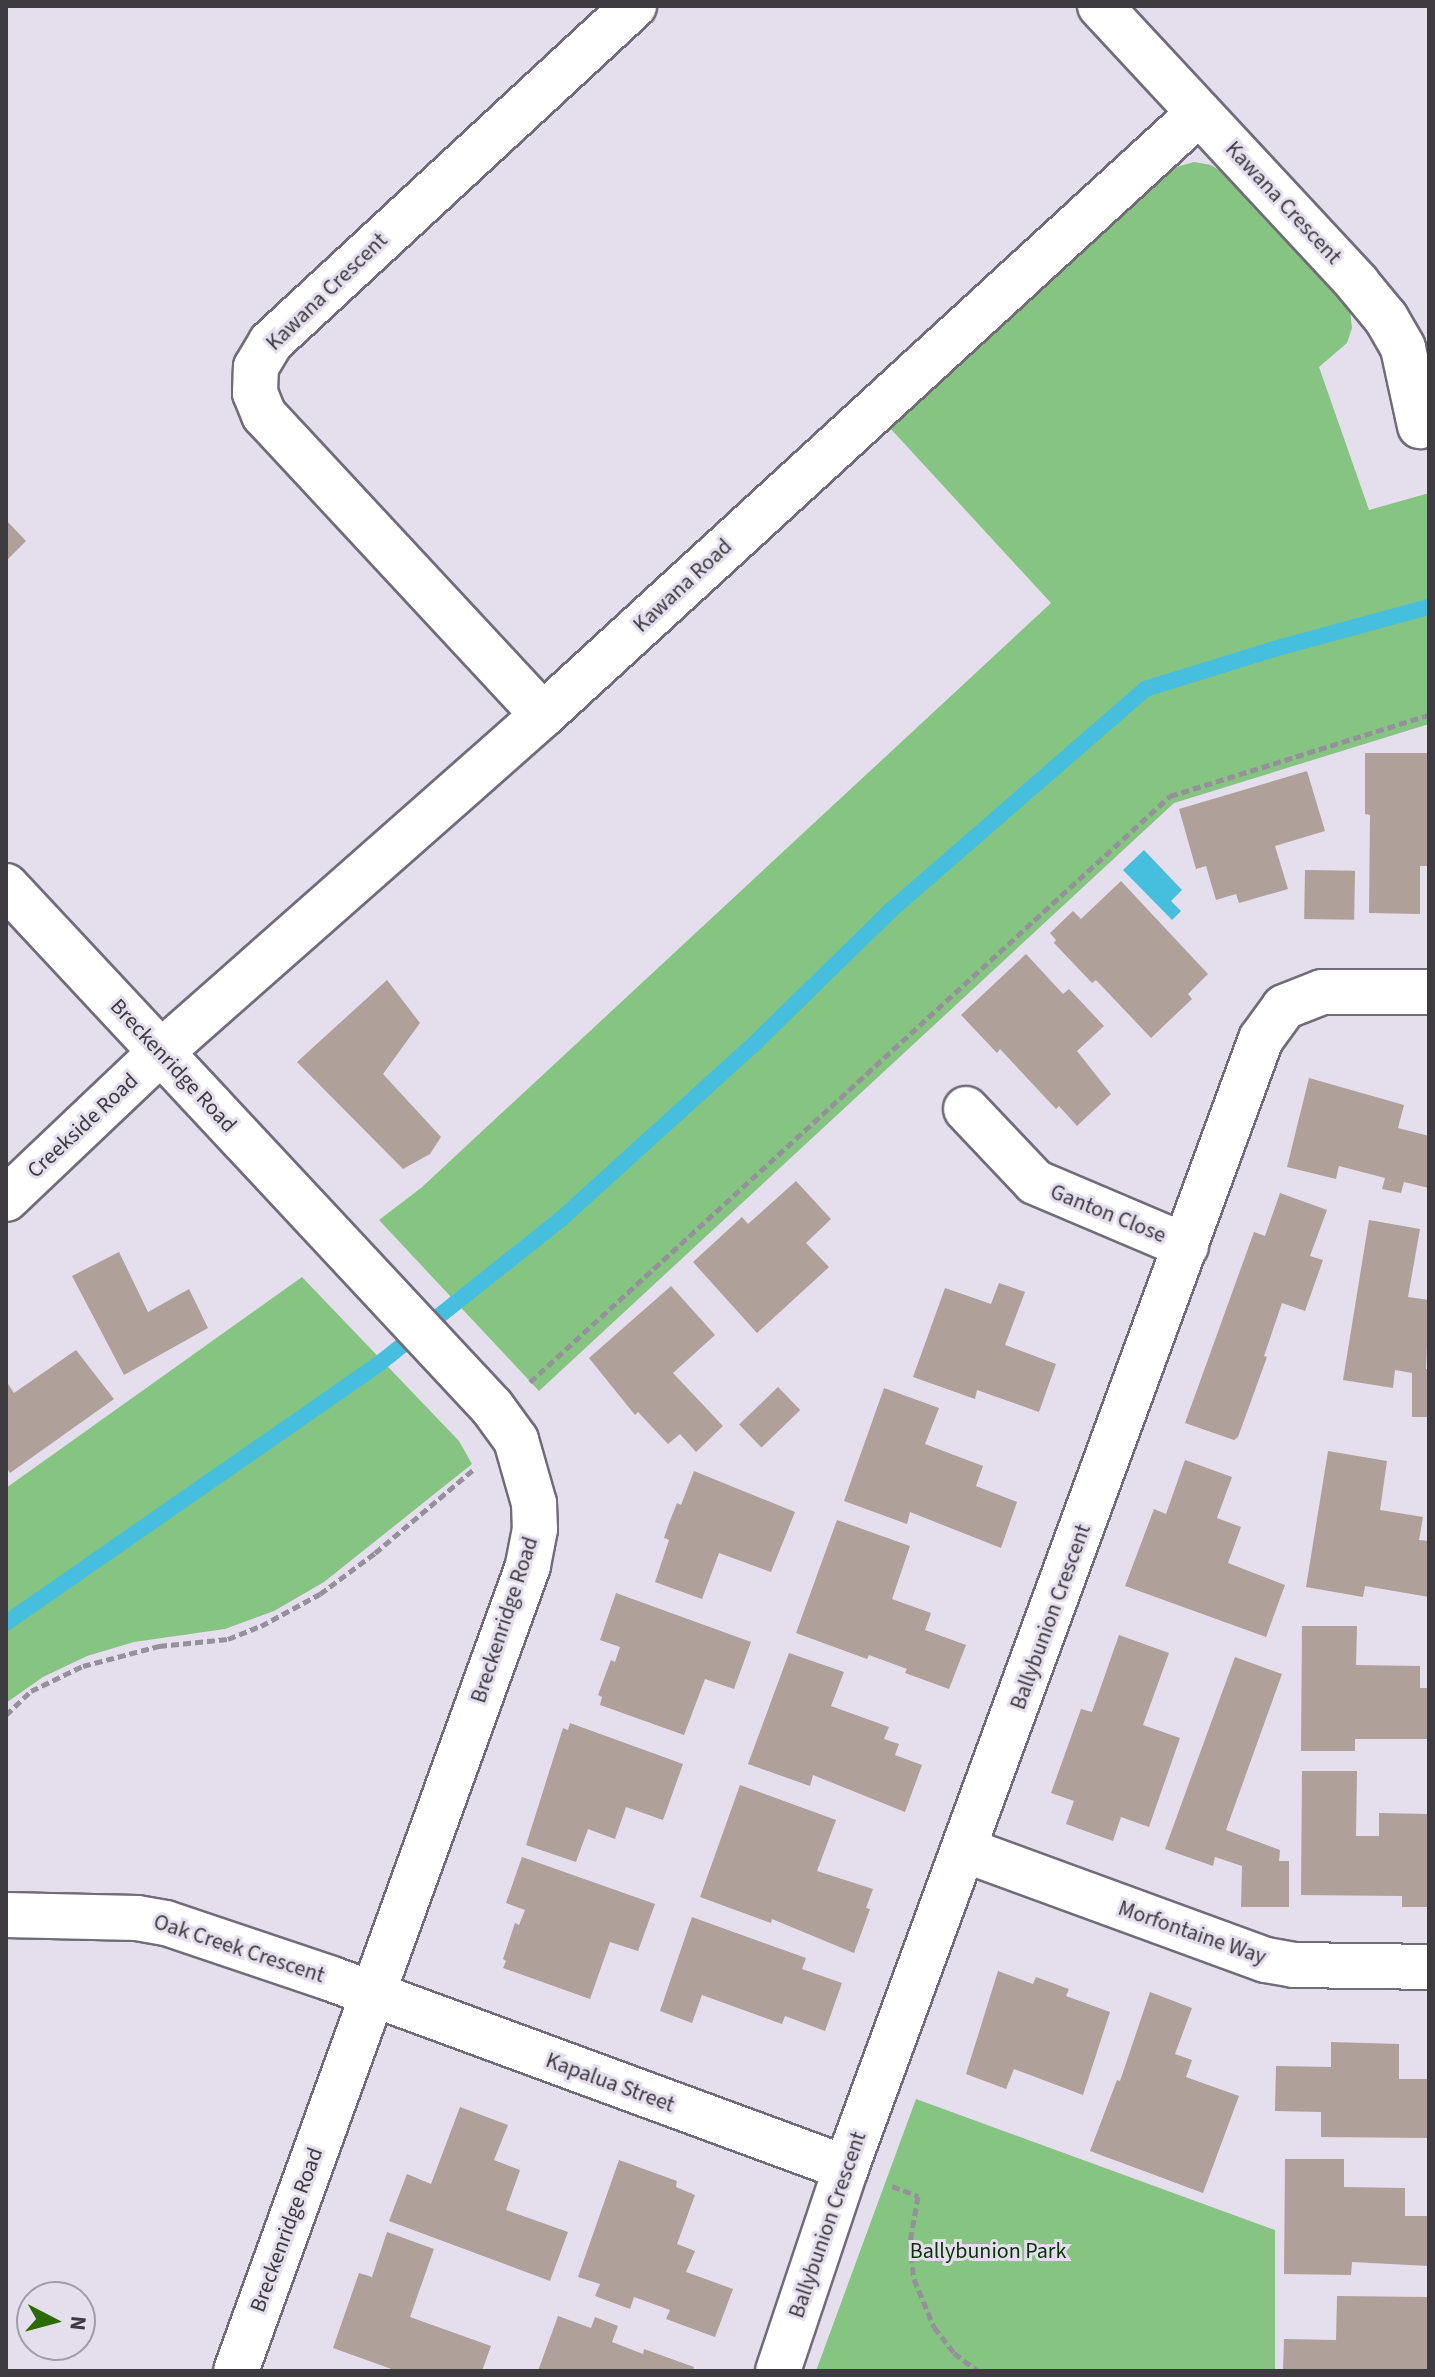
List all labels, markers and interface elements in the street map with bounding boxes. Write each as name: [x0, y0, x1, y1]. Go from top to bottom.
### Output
street label: Kawana Crescent: [1219, 136, 1347, 270]
street label: Kawana Crescent: [261, 228, 393, 356]
street label: Kawana Road: [628, 534, 738, 638]
street label: Breckenridge Road: [104, 994, 242, 1138]
street label: Creekside Road: [22, 1068, 144, 1184]
street label: Ganton Close: [1046, 1179, 1170, 1249]
street label: Ballybunion Crescent: [1005, 1521, 1097, 1713]
street label: Breckenridge Road: [466, 1534, 544, 1706]
street label: Morfontaine Way: [1115, 1895, 1269, 1971]
street label: Oak Creek Crescent: [150, 1909, 328, 1989]
street label: Kapalua Street: [542, 2048, 678, 2118]
street label: Ballybunion Crescent: [784, 2128, 872, 2322]
street label: Breckenridge Road: [245, 2144, 329, 2316]
park label: Ballybunion Park: [910, 2239, 1066, 2265]
north arrow: [16, 2281, 96, 2361]
text: N: [61, 2314, 95, 2332]

